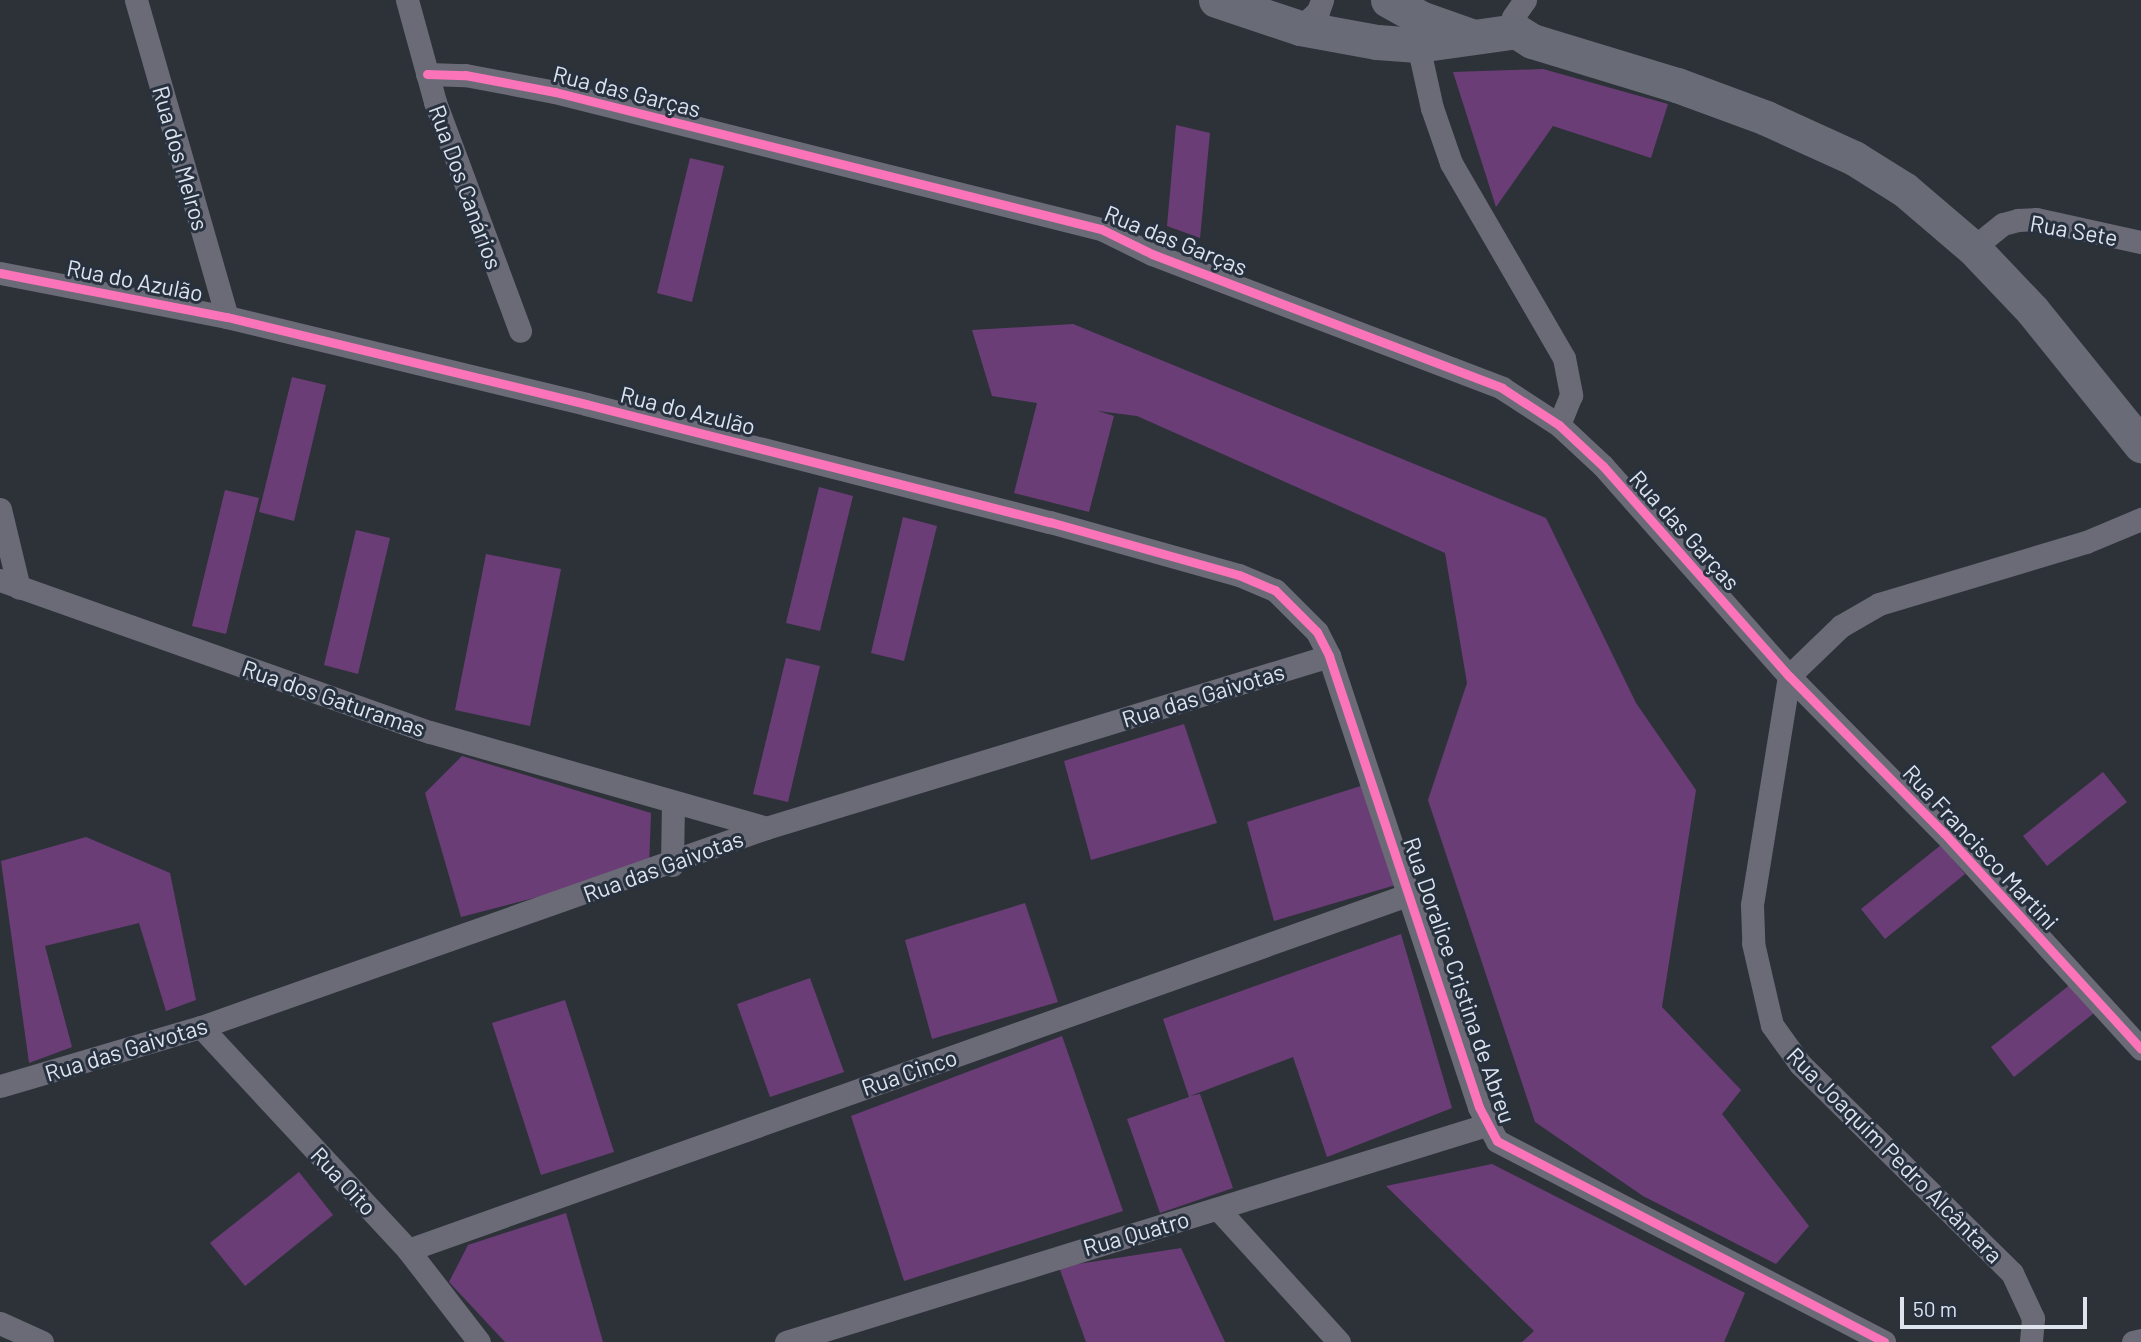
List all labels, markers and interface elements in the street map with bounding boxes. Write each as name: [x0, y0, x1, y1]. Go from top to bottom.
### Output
street label: Rua das Garças: [550, 59, 704, 123]
street label: Rua dos Melros: [147, 82, 215, 234]
street label: Rua Dos Canários: [424, 101, 508, 273]
street label: Rua das Garças: [1101, 199, 1251, 281]
street label: Rua Sete: [2028, 209, 2120, 251]
street label: Rua do Azulão: [64, 253, 206, 307]
street label: Rua do Azulão: [618, 380, 758, 440]
street label: Rua das Garças: [1624, 464, 1746, 596]
street label: Rua dos Gaturamas: [239, 654, 429, 742]
street label: Rua das Gaivotas: [1118, 657, 1288, 733]
street label: Rua Francisco Martini: [1898, 759, 2064, 935]
street label: Rua das Gaivotas: [579, 824, 747, 908]
street label: Rua Doralice Cristina de Abreu: [1398, 833, 1522, 1127]
street label: Rua das Gaivotas: [41, 1011, 211, 1087]
street label: Rua Joaquim Pedro Alcântara: [1781, 1041, 2009, 1269]
street label: Rua Cinco: [858, 1043, 960, 1101]
street label: Rua Oito: [305, 1141, 383, 1221]
street label: Rua Quatro: [1080, 1205, 1192, 1261]
scale bar: [1903, 1282, 2090, 1326]
text: 50 m: [1913, 1296, 1957, 1321]

